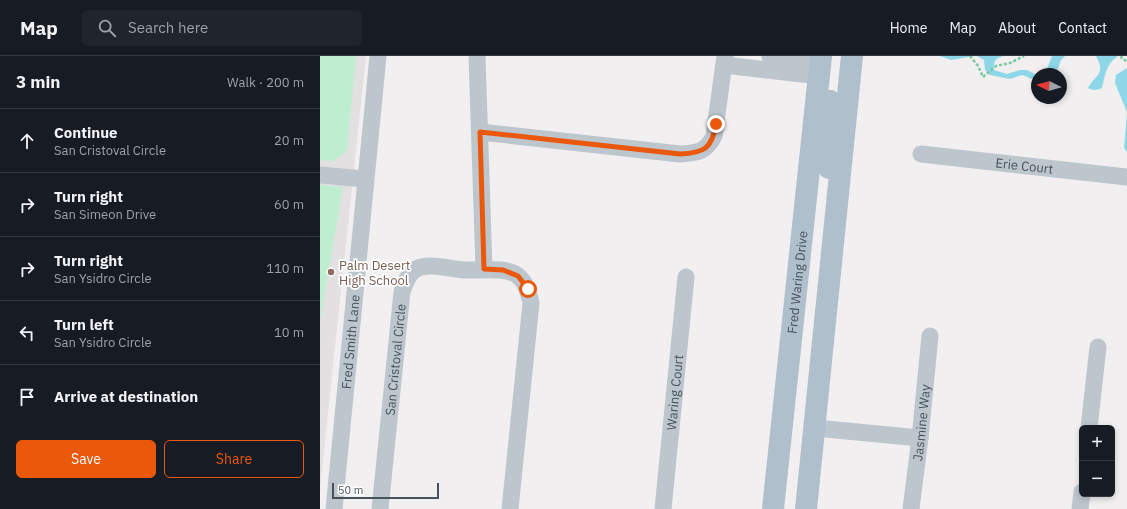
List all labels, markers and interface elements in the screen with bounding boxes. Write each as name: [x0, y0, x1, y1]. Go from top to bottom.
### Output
search box: [82, 10, 362, 46]
text: Map: [20, 16, 58, 40]
icon: search: [96, 17, 118, 39]
text: Search here: [128, 18, 208, 37]
text: Home: [890, 19, 927, 37]
text: Map: [949, 19, 976, 37]
text: About: [998, 19, 1036, 37]
text: Contact: [1058, 19, 1107, 37]
north arrow: [1031, 68, 1067, 104]
text: 3 min: [16, 71, 60, 93]
text: Walk · 200 m: [227, 74, 304, 91]
route end: [707, 115, 725, 133]
text: Continue: [54, 123, 118, 142]
icon: ahead: [16, 130, 38, 152]
text: 20 m: [274, 132, 304, 149]
text: San Cristoval Circle: [54, 142, 166, 159]
street label: Erie Court: [995, 154, 1054, 177]
text: Turn right: [54, 187, 123, 206]
icon: right: [16, 194, 38, 216]
text: 60 m: [274, 196, 304, 213]
text: San Simeon Drive: [54, 206, 156, 223]
street label: Fred Waring Drive: [783, 230, 811, 335]
text: Turn right: [54, 251, 123, 270]
place label: Palm Desert High School: [339, 257, 410, 289]
icon: right: [16, 258, 38, 280]
text: 110 m: [266, 260, 304, 277]
marker: Palm Desert High School: [326, 267, 336, 277]
text: San Ysidro Circle: [54, 270, 152, 287]
route start: [519, 280, 537, 298]
street label: Fred Smith Lane: [337, 294, 363, 390]
street label: San Cristoval Circle: [381, 303, 409, 416]
text: Turn left: [54, 315, 114, 334]
icon: left: [16, 322, 38, 344]
text: 10 m: [274, 324, 304, 341]
text: San Ysidro Circle: [54, 334, 152, 351]
street label: Waring Court: [662, 354, 687, 431]
street label: Jasmine Way: [909, 383, 934, 462]
icon: arrive: [16, 386, 38, 408]
text: Arrive at destination: [54, 387, 198, 406]
map controls: [1079, 425, 1115, 497]
button: +: [1079, 425, 1115, 461]
button: Save: [16, 440, 156, 478]
button: Share: [164, 440, 304, 478]
button: −: [1079, 461, 1115, 497]
scale bar: [332, 481, 439, 500]
text: 50 m: [338, 483, 363, 497]

